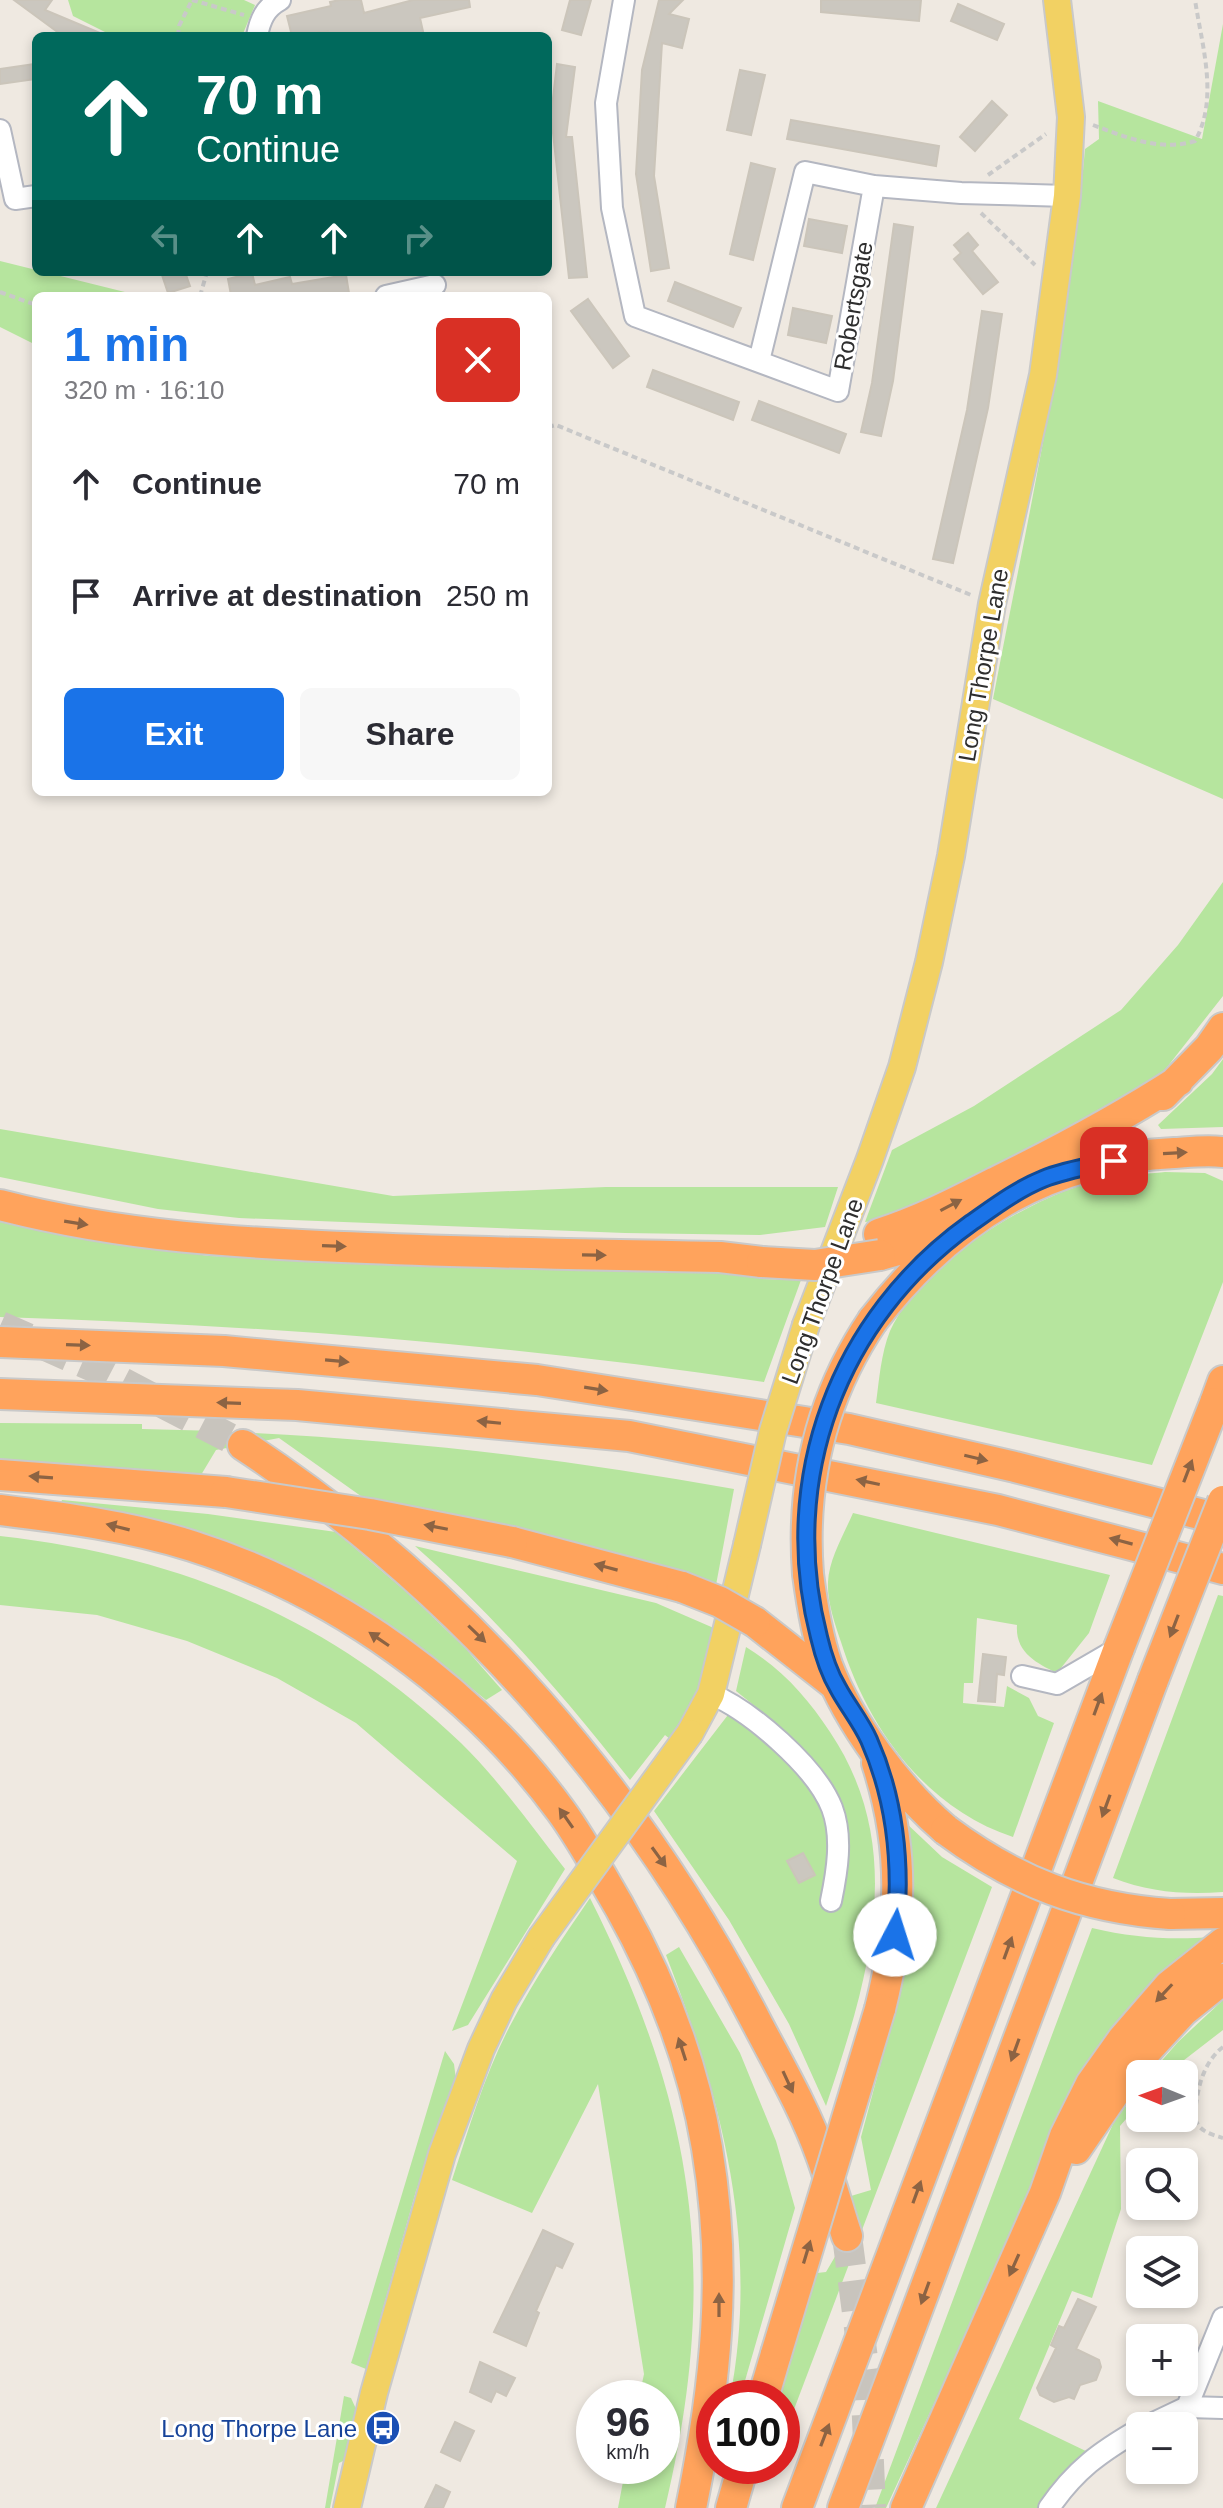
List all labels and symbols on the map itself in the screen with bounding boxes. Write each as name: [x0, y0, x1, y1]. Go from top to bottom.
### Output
street label: Robertsgate: [828, 239, 878, 373]
street label: Long Thorpe Lane: [953, 566, 1013, 764]
pin: [1080, 1127, 1148, 1195]
one-way arrow: [1163, 1146, 1188, 1159]
street label: Long Thorpe Lane: [776, 1194, 868, 1388]
one-way arrow: [939, 1199, 962, 1212]
one-way arrow: [64, 1217, 89, 1230]
one-way arrow: [322, 1240, 347, 1253]
one-way arrow: [582, 1248, 607, 1261]
one-way arrow: [66, 1339, 91, 1352]
one-way arrow: [325, 1355, 350, 1368]
one-way arrow: [584, 1383, 609, 1396]
one-way arrow: [216, 1396, 241, 1409]
one-way arrow: [476, 1416, 501, 1429]
one-way arrow: [964, 1452, 989, 1465]
one-way arrow: [1182, 1459, 1195, 1483]
one-way arrow: [28, 1470, 53, 1483]
one-way arrow: [855, 1475, 880, 1488]
one-way arrow: [105, 1520, 130, 1532]
one-way arrow: [423, 1521, 448, 1533]
one-way arrow: [1108, 1534, 1133, 1546]
one-way arrow: [594, 1560, 618, 1573]
one-way arrow: [1168, 1614, 1181, 1638]
one-way arrow: [467, 1625, 486, 1643]
one-way arrow: [369, 1632, 390, 1647]
one-way arrow: [1092, 1692, 1105, 1716]
one-way arrow: [1099, 1794, 1112, 1818]
one-way arrow: [559, 1807, 574, 1828]
one-way arrow: [650, 1847, 666, 1867]
position arrow: [853, 1893, 937, 1977]
one-way arrow: [1002, 1936, 1014, 1960]
one-way arrow: [1155, 1983, 1173, 2002]
one-way arrow: [675, 2037, 688, 2061]
one-way arrow: [1009, 2038, 1021, 2062]
north arrow: [1126, 2060, 1198, 2132]
one-way arrow: [781, 2071, 795, 2094]
one-way arrow: [911, 2180, 924, 2204]
one-way arrow: [801, 2240, 813, 2264]
one-way arrow: [1008, 2253, 1021, 2277]
one-way arrow: [918, 2281, 931, 2305]
one-way arrow: [713, 2292, 725, 2317]
speed limit sign: 100: [696, 2380, 800, 2484]
bus stop icon: Long Thorpe Lane: [364, 2409, 402, 2447]
place label: Long Thorpe Lane: [161, 2415, 357, 2442]
one-way arrow: [819, 2423, 832, 2447]

